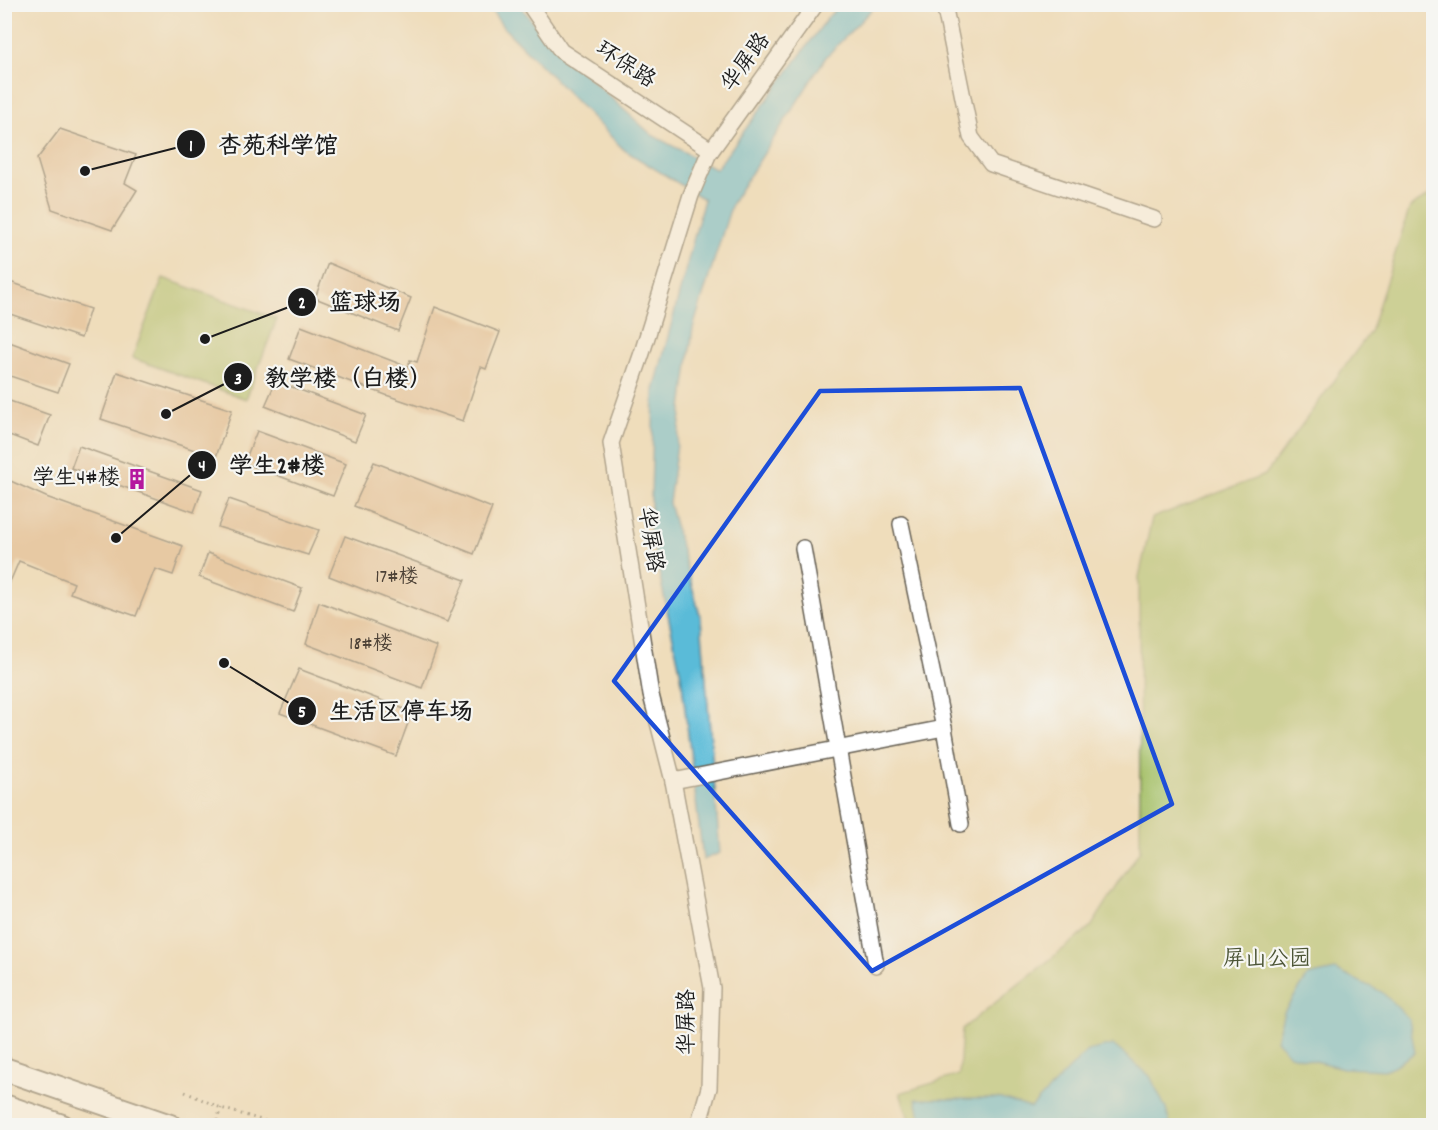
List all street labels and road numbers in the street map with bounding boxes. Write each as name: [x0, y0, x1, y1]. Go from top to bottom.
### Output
street label: 华屏路: [715, 27, 779, 99]
street label: 环保路: [589, 35, 661, 97]
street label: 华屏路: [629, 505, 669, 575]
street label: 华屏路: [673, 989, 704, 1055]

